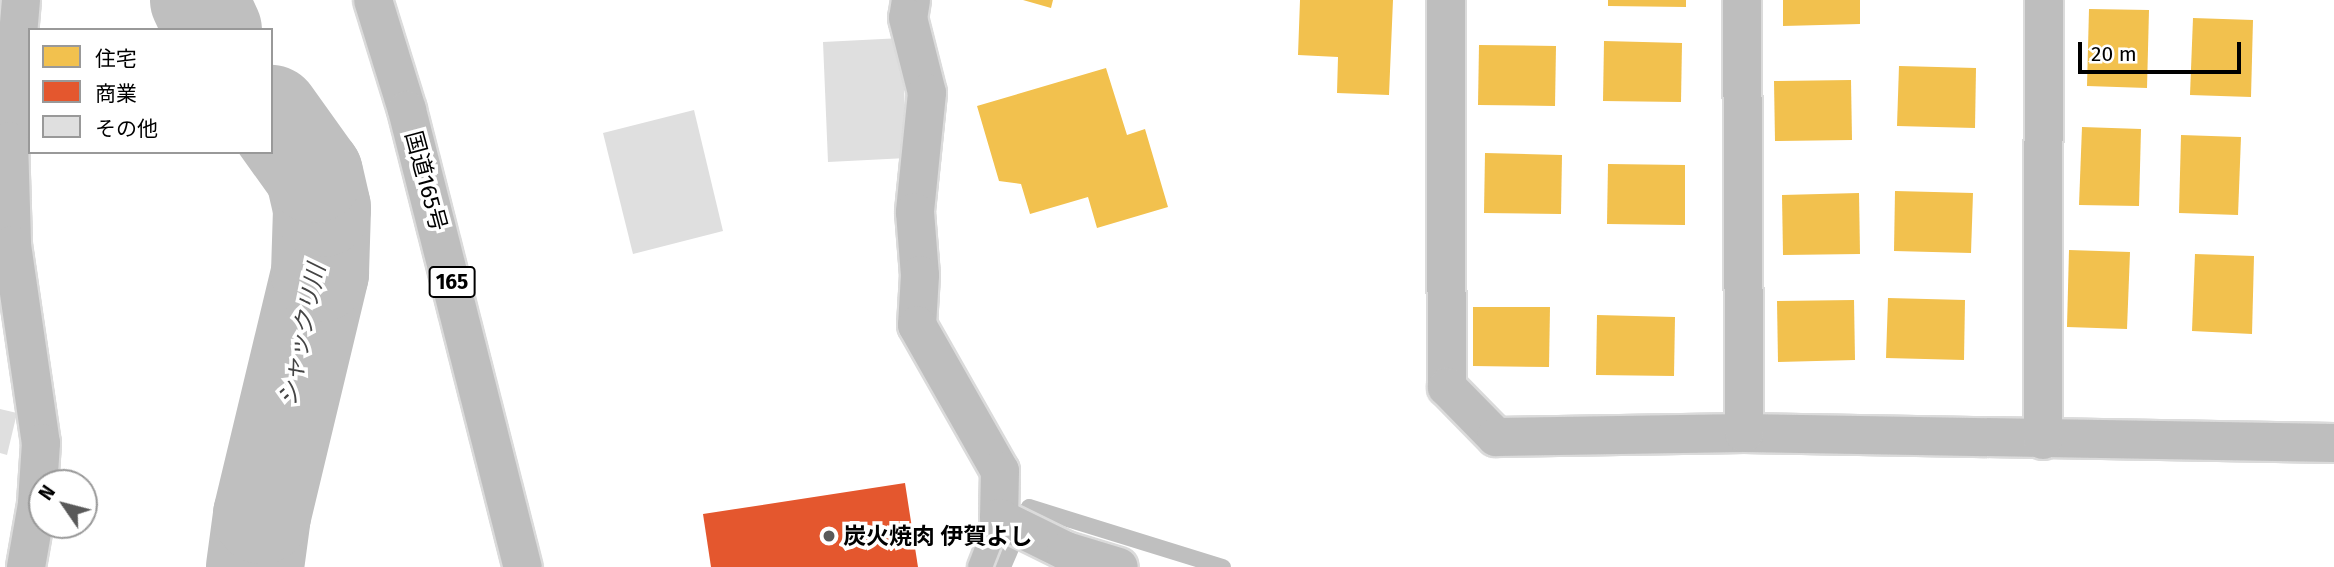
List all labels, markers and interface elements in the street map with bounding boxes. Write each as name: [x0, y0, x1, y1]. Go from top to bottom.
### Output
legend: [28, 28, 273, 154]
scale bar: [2082, 28, 2245, 72]
text: 20 m: [2091, 41, 2137, 67]
text: 住宅: [95, 46, 137, 72]
text: 商業: [95, 81, 137, 107]
text: その他: [95, 116, 158, 142]
street label: 国道165号: [399, 128, 453, 234]
water label: シャックリ川: [274, 262, 332, 408]
road number: 165: [428, 264, 476, 300]
north arrow: [28, 469, 98, 539]
text: N: [34, 481, 60, 505]
place label: 炭火焼肉 伊賀よし: [843, 522, 1032, 550]
marker: 炭火焼肉 伊賀よし: [821, 528, 837, 544]

